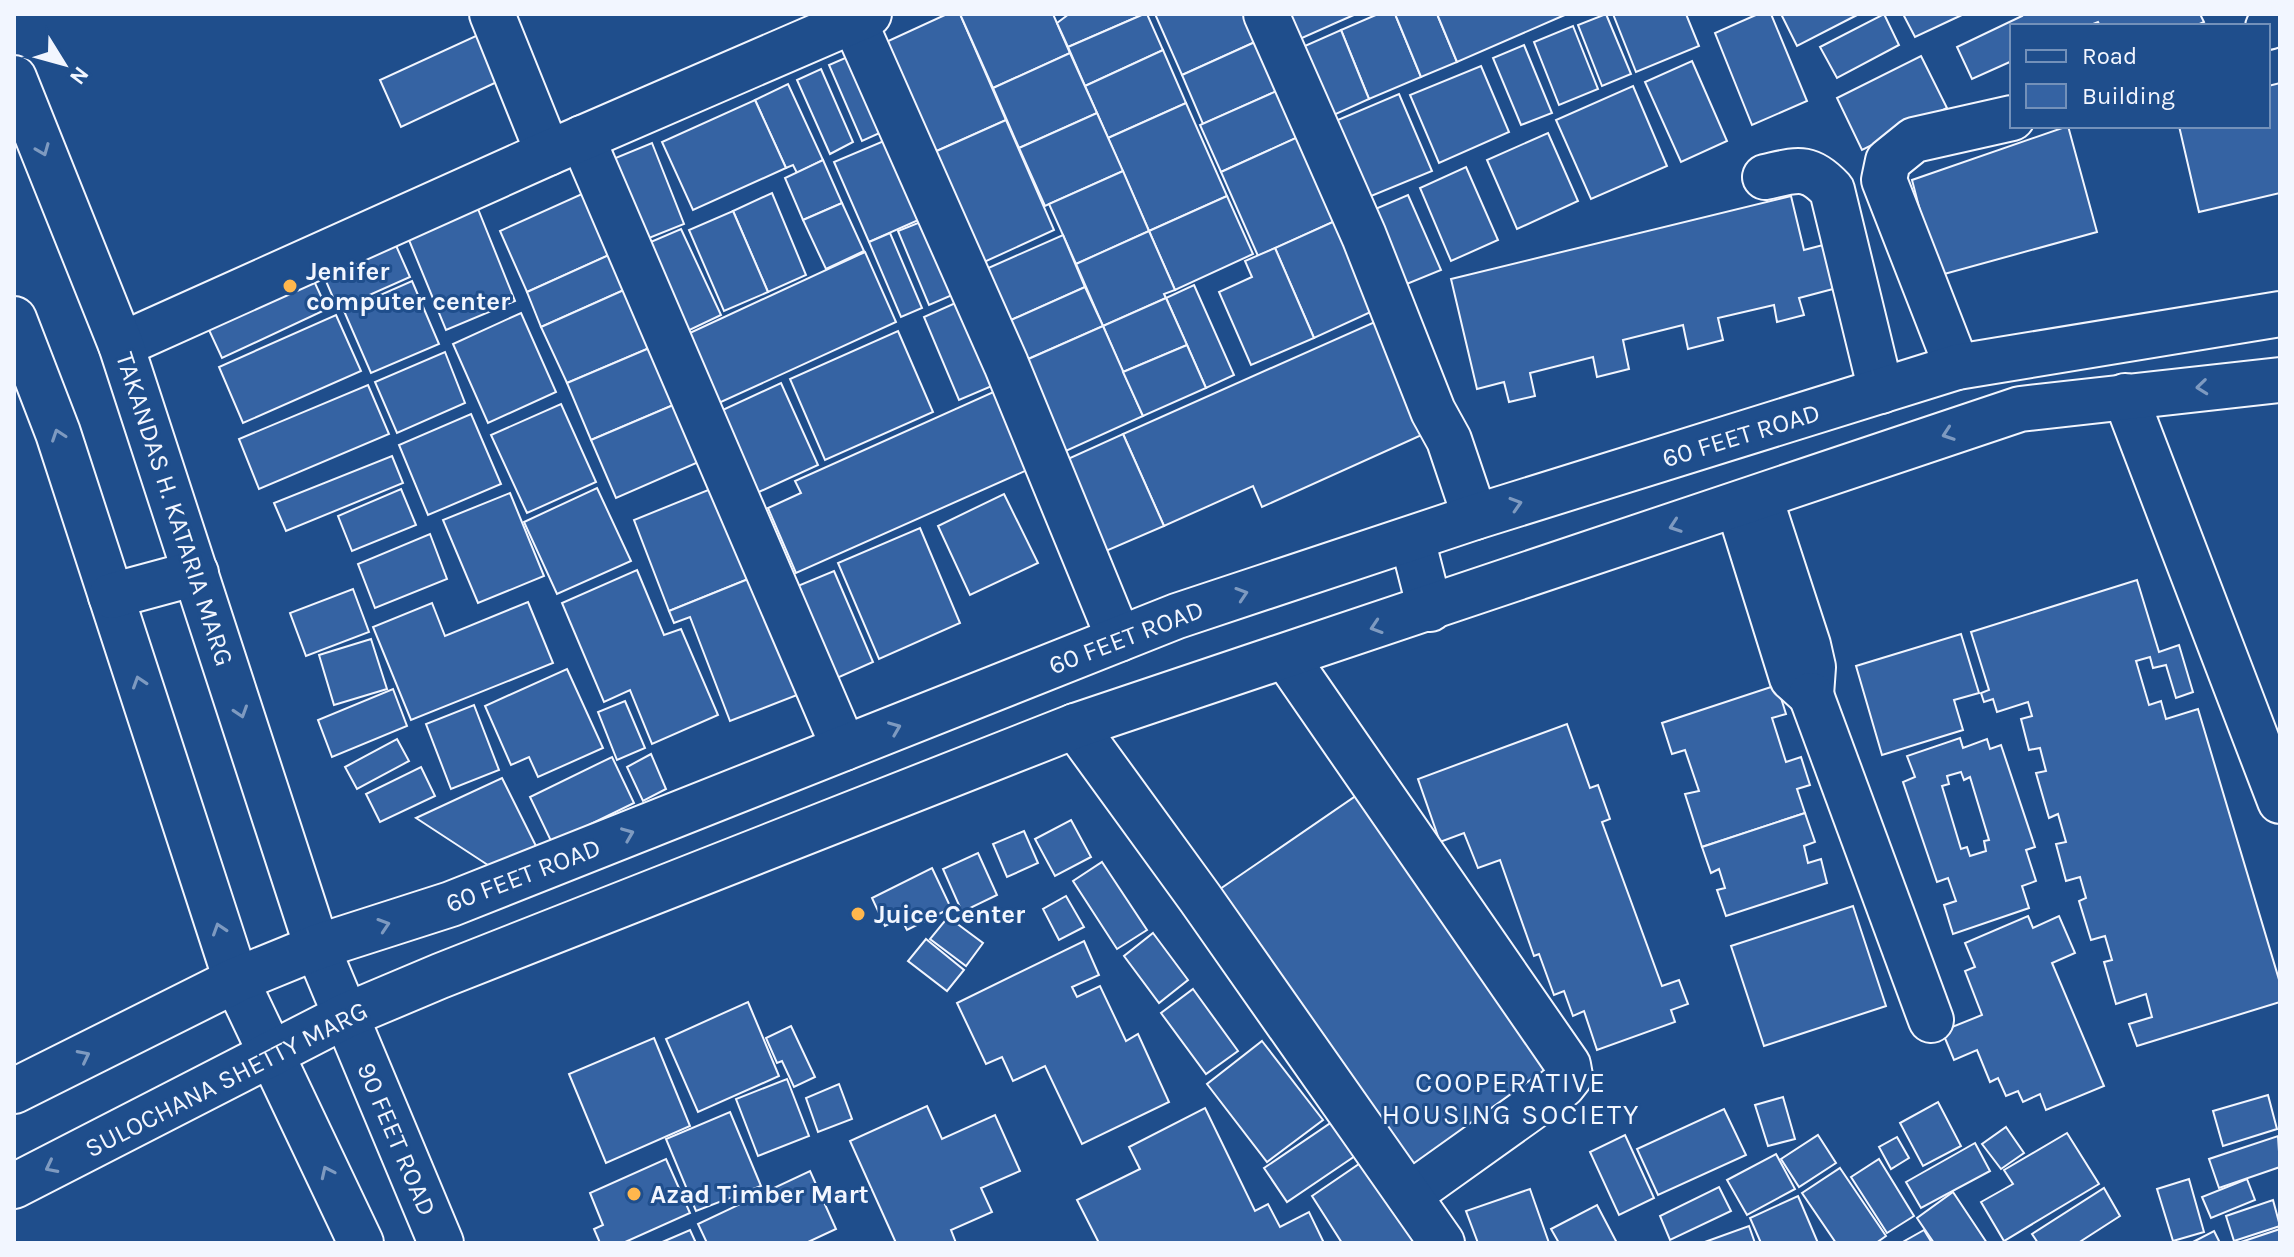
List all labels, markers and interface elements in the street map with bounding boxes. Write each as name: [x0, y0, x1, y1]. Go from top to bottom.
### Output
north arrow: [24, 24, 104, 104]
legend: [2010, 24, 2270, 128]
text: Road: [2082, 42, 2137, 70]
text: N: [64, 61, 94, 90]
text: Building: [2082, 82, 2175, 110]
one-way arrow: [33, 143, 50, 157]
place label: Jenifer computer center: [306, 256, 511, 317]
marker: Jenifer computer center: [281, 277, 299, 295]
street label: TAKANDAS H. KATARIA MARG: [109, 348, 240, 670]
one-way arrow: [2195, 379, 2208, 396]
street label: 60 FEET ROAD: [1659, 397, 1824, 474]
one-way arrow: [1942, 424, 1956, 440]
one-way arrow: [51, 429, 68, 443]
one-way arrow: [1508, 498, 1522, 514]
one-way arrow: [1669, 516, 1683, 532]
one-way arrow: [1235, 588, 1249, 604]
street label: 60 FEET ROAD: [1044, 594, 1208, 681]
one-way arrow: [1369, 618, 1383, 634]
one-way arrow: [132, 676, 148, 689]
one-way arrow: [232, 705, 248, 719]
one-way arrow: [887, 721, 901, 737]
one-way arrow: [620, 827, 634, 844]
street label: 60 FEET ROAD: [441, 832, 605, 919]
place label: Juice Center: [874, 899, 1026, 930]
marker: Juice Center: [849, 905, 867, 923]
one-way arrow: [377, 918, 390, 934]
one-way arrow: [213, 923, 229, 937]
street label: SULOCHANA SHETTY MARG: [80, 995, 373, 1164]
one-way arrow: [75, 1050, 90, 1066]
street label: 90 FEET ROAD: [350, 1058, 443, 1221]
district label: COOPERATIVE HOUSING SOCIETY: [1382, 1066, 1640, 1131]
one-way arrow: [45, 1157, 60, 1172]
one-way arrow: [321, 1166, 337, 1181]
place label: Azad Timber Mart: [650, 1179, 869, 1210]
marker: Azad Timber Mart: [625, 1185, 643, 1203]

